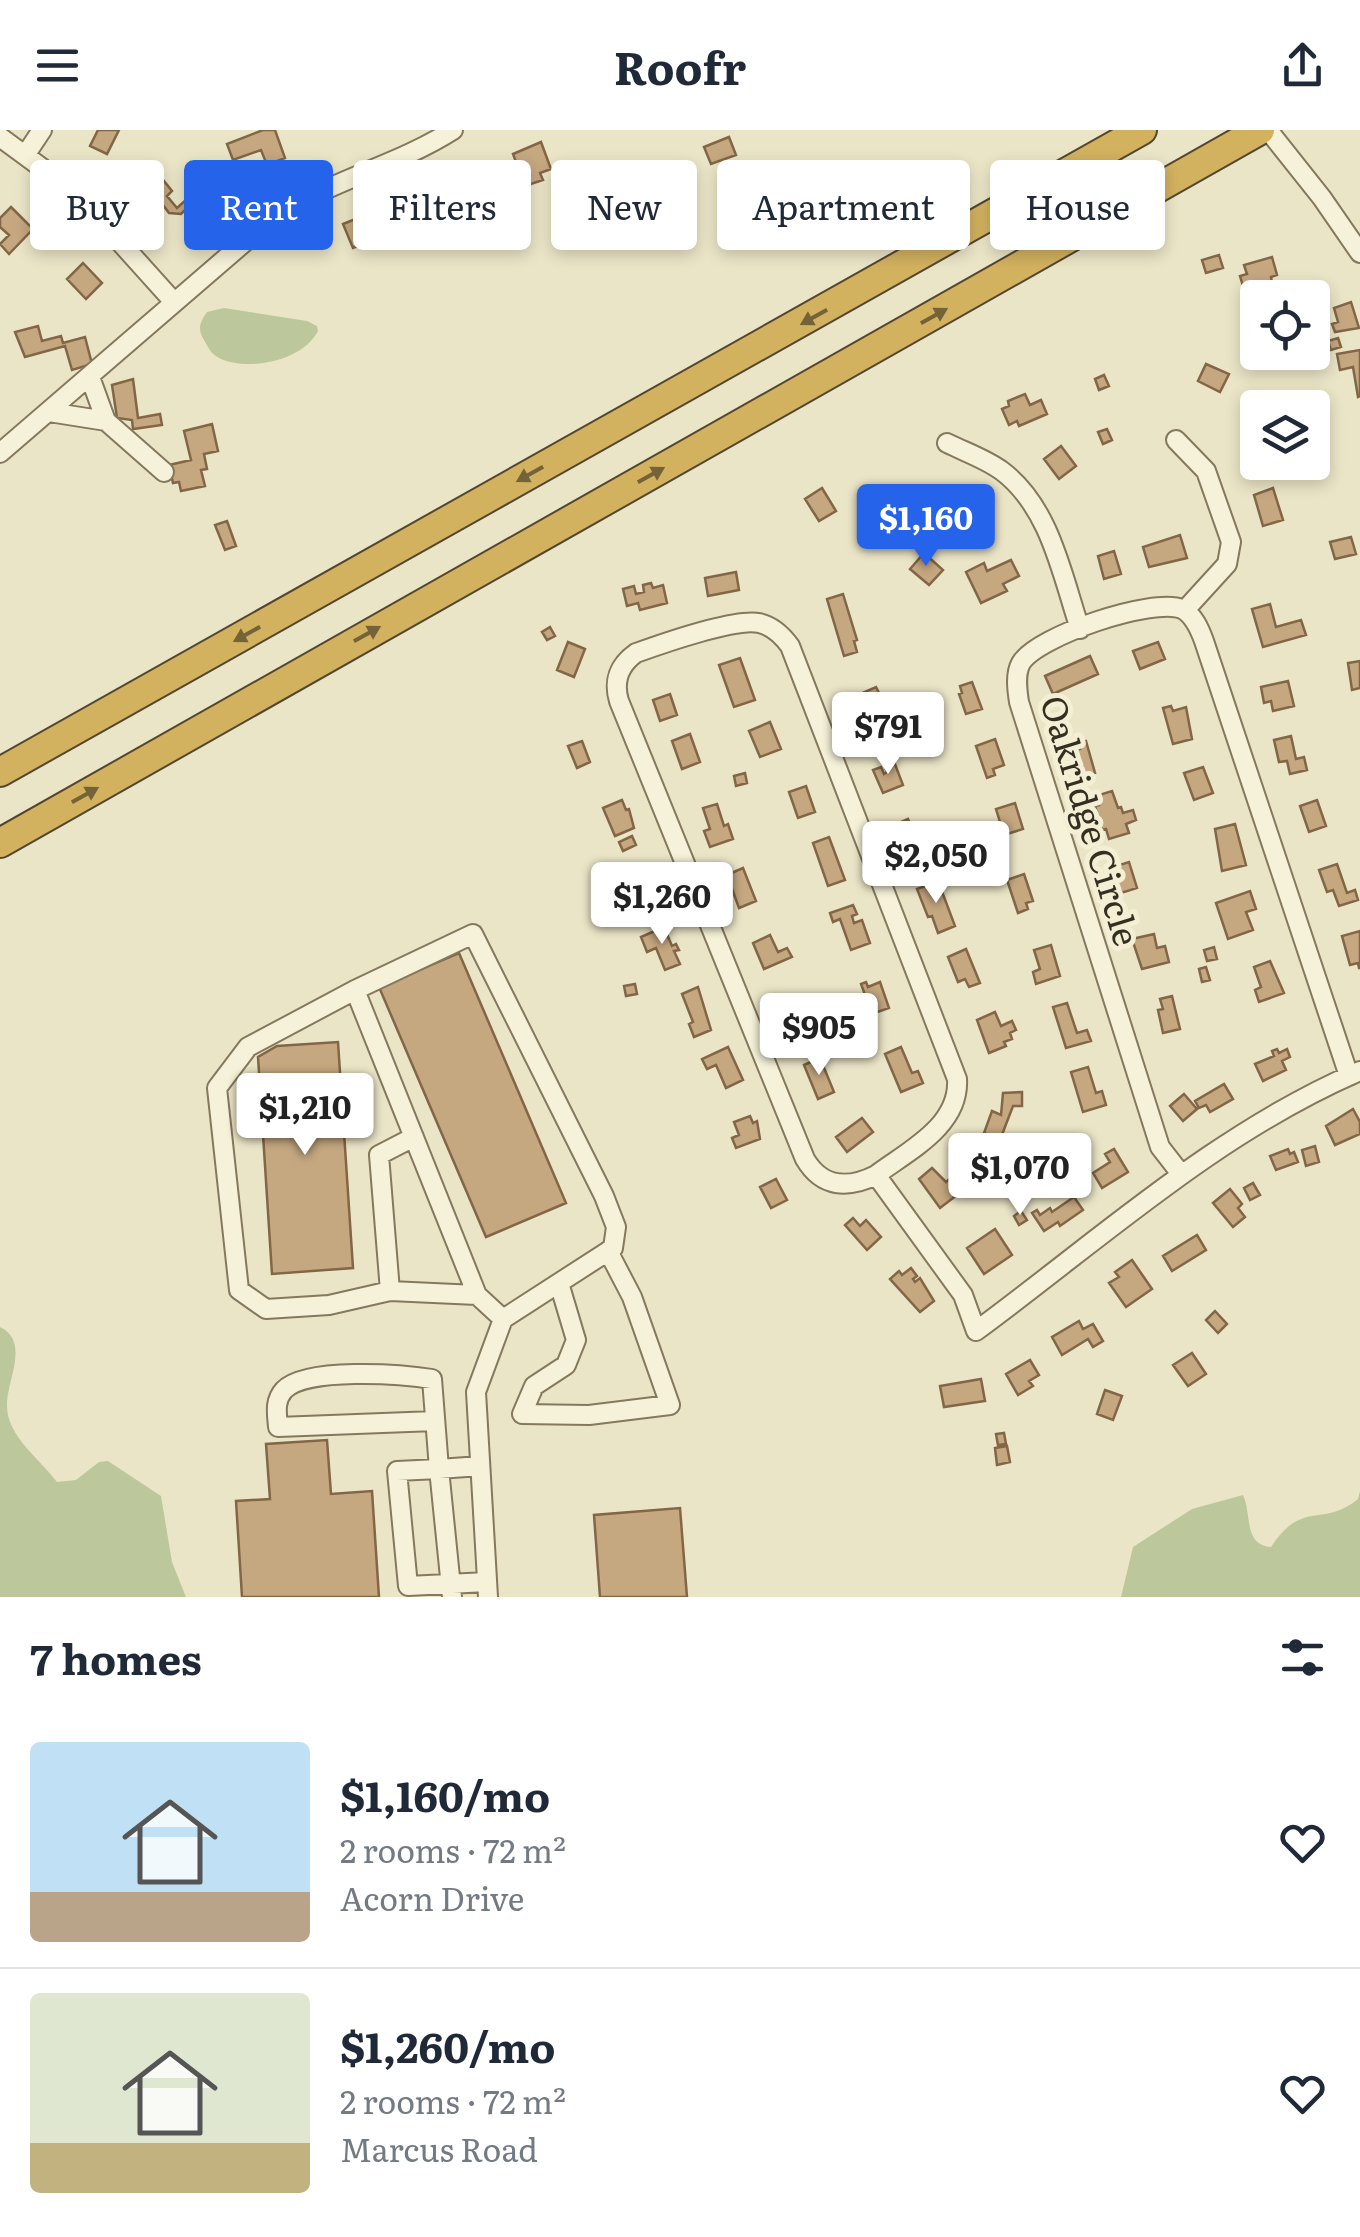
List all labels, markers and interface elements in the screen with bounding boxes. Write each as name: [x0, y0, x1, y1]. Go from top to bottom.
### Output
text: Roofr: [614, 32, 746, 99]
icon: menu: [30, 38, 85, 93]
icon: share: [1275, 38, 1330, 93]
chip: Buy: [30, 160, 164, 250]
chip: Rent: [184, 160, 333, 250]
chip: Filters: [353, 160, 531, 250]
chip: New: [551, 160, 697, 250]
chip: Apartment: [717, 160, 970, 250]
chip: House: [990, 160, 1165, 250]
map controls: [1240, 280, 1330, 480]
button: locate: [1240, 280, 1330, 370]
one-way arrow: [800, 307, 828, 325]
one-way arrow: [920, 308, 949, 325]
button: layers: [1240, 390, 1330, 480]
one-way arrow: [516, 465, 544, 483]
one-way arrow: [637, 467, 665, 484]
pin: $1,160: [845, 484, 1007, 569]
text: $1,160: [879, 492, 973, 540]
one-way arrow: [232, 625, 261, 642]
one-way arrow: [353, 625, 382, 642]
street label: Oakridge Circle: [1029, 688, 1155, 952]
pin: $791: [829, 692, 947, 777]
text: $791: [854, 700, 922, 748]
one-way arrow: [71, 786, 99, 804]
pin: $2,050: [855, 821, 1017, 906]
text: $2,050: [884, 829, 988, 877]
pin: $1,260: [581, 862, 743, 947]
text: $1,260: [613, 870, 711, 918]
pin: $905: [760, 993, 878, 1078]
text: $905: [782, 1001, 856, 1049]
pin: $1,210: [224, 1073, 386, 1158]
text: $1,210: [259, 1081, 351, 1129]
pin: $1,070: [939, 1133, 1101, 1218]
text: $1,070: [970, 1141, 1070, 1189]
text: 7 homes: [30, 1626, 202, 1688]
icon: filters: [1275, 1630, 1330, 1685]
text: $1,160/mo: [340, 1763, 550, 1825]
icon: home: [110, 1782, 230, 1902]
icon: heart: [1275, 1815, 1330, 1870]
text: 2 rooms · 72 m²: [340, 1825, 566, 1873]
text: Acorn Drive: [340, 1873, 524, 1921]
text: $1,260/mo: [340, 2014, 555, 2076]
icon: home: [110, 2033, 230, 2153]
icon: heart: [1275, 2066, 1330, 2121]
text: 2 rooms · 72 m²: [340, 2076, 566, 2124]
text: Marcus Road: [340, 2124, 538, 2172]

